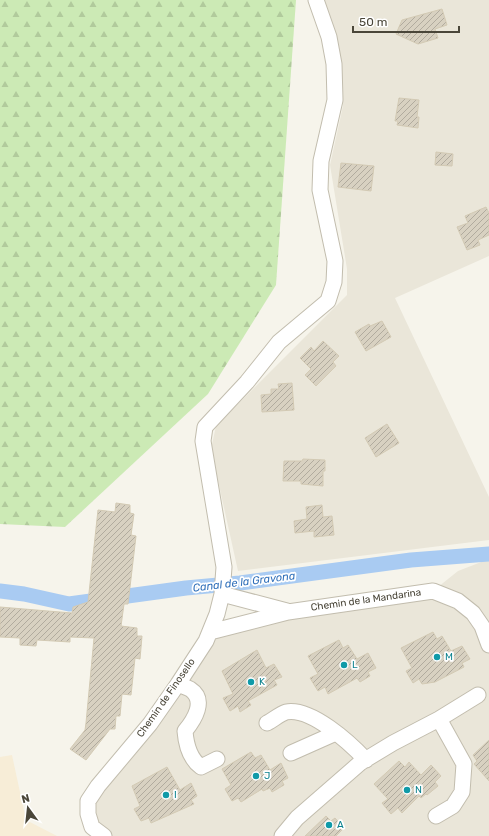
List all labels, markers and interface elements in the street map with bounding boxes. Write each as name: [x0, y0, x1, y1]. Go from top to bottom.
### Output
scale bar: [353, 8, 459, 34]
text: 50 m: [359, 15, 387, 29]
water label: Canal de la Gravona: [192, 569, 296, 595]
street label: Chemin de la Mandarina: [310, 586, 422, 614]
place label: M: [445, 651, 453, 663]
marker: M: [432, 652, 442, 662]
street label: Chemin de Finosello: [134, 656, 198, 740]
place label: L: [352, 659, 358, 671]
marker: L: [339, 660, 349, 670]
place label: K: [259, 676, 265, 688]
marker: K: [246, 677, 256, 687]
place label: J: [264, 770, 270, 782]
marker: J: [251, 771, 261, 781]
place label: N: [415, 784, 422, 796]
marker: N: [402, 785, 412, 795]
north arrow: [8, 788, 48, 828]
place label: I: [174, 789, 177, 801]
marker: I: [161, 790, 171, 800]
text: N: [20, 791, 31, 806]
place label: A: [337, 819, 344, 831]
marker: A: [324, 820, 334, 830]

